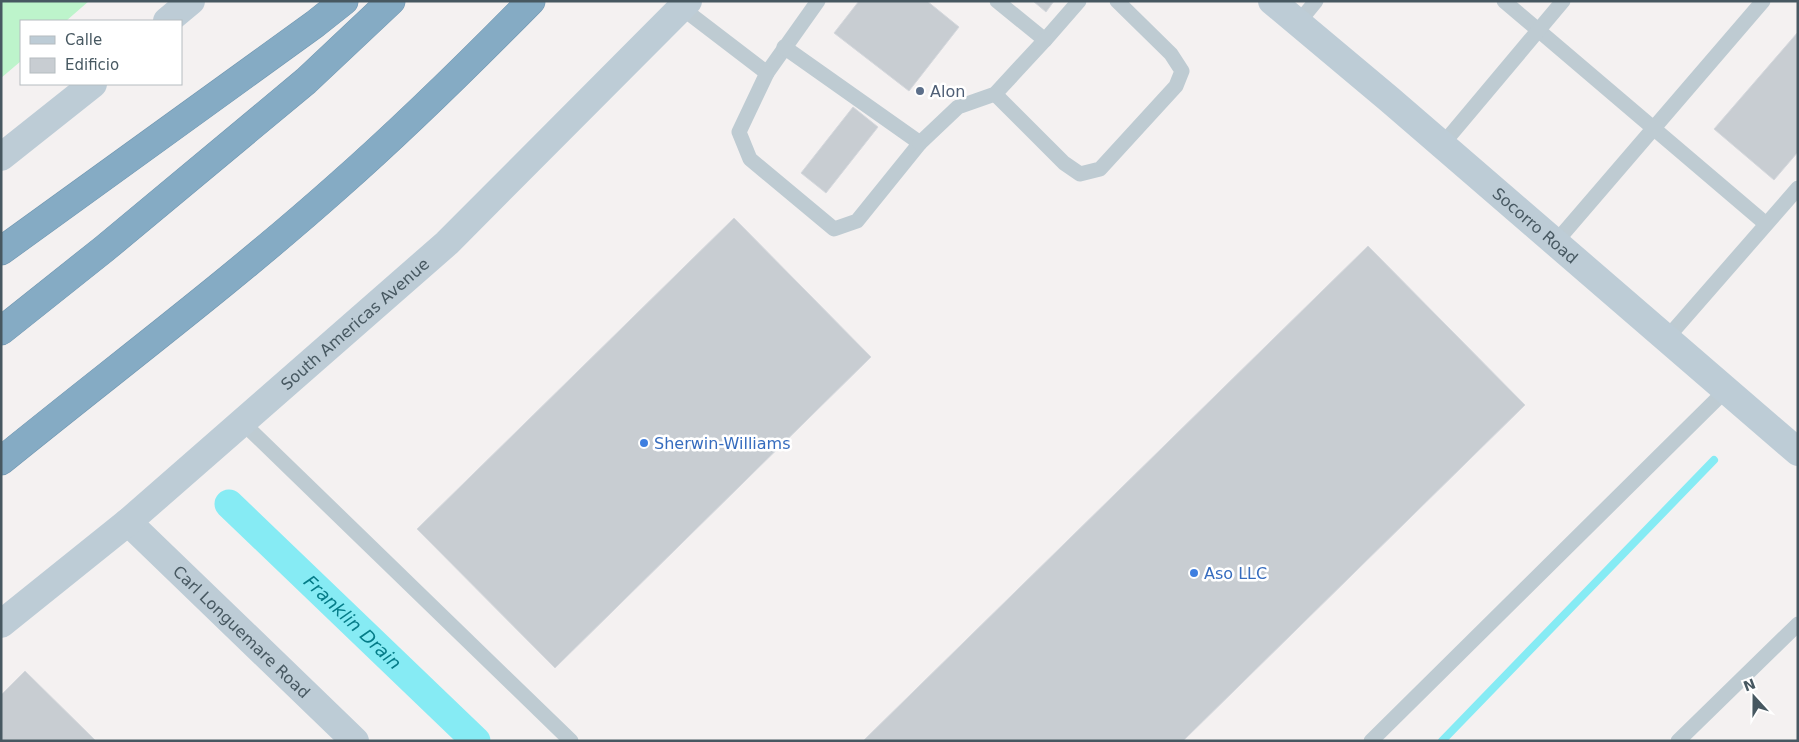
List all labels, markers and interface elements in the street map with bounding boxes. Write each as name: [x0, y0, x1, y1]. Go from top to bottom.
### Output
legend: [20, 20, 182, 85]
text: Calle: [65, 31, 102, 49]
text: Edificio: [65, 56, 119, 74]
place label: Alon: [930, 82, 965, 101]
marker: Alon: [914, 85, 926, 97]
street label: Socorro Road: [1489, 184, 1581, 268]
street label: South Americas Avenue: [277, 254, 433, 394]
place label: Sherwin-Williams: [654, 434, 791, 453]
marker: Sherwin-Williams: [638, 437, 650, 449]
street label: Carl Longuemare Road: [169, 562, 314, 702]
place label: Aso LLC: [1204, 564, 1267, 583]
marker: Aso LLC: [1188, 567, 1200, 579]
water label: Franklin Drain: [300, 571, 406, 673]
north arrow: [1729, 672, 1779, 722]
text: N: [1741, 675, 1758, 694]

